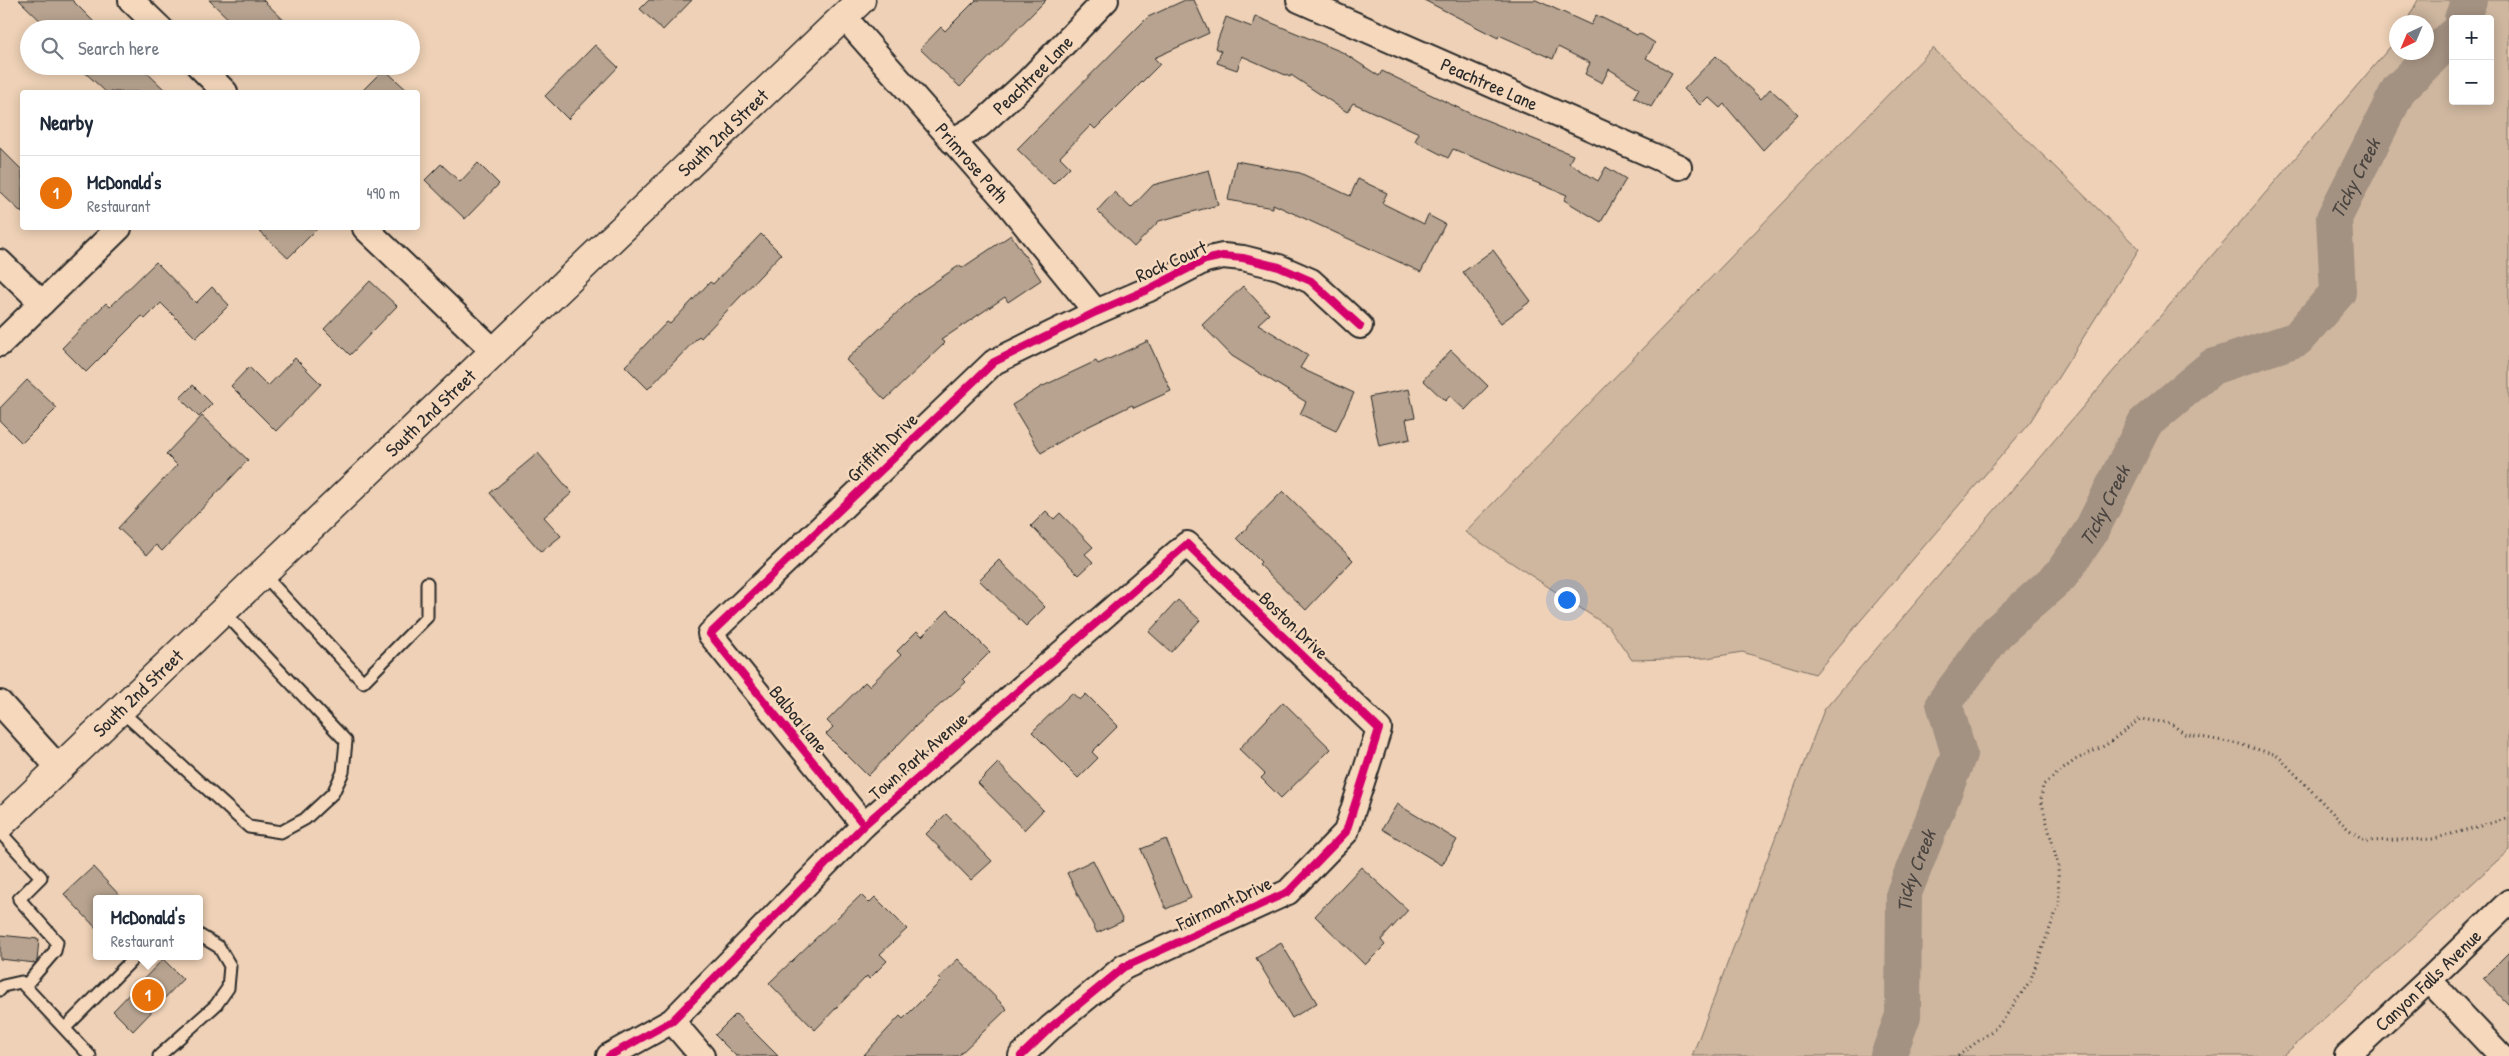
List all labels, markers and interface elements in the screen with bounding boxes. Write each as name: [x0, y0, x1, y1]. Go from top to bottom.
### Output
north arrow: [2389, 15, 2434, 60]
map controls: [2449, 15, 2494, 105]
button: +: [2449, 15, 2494, 60]
search box: [20, 20, 420, 75]
street label: Peachtree Lane: [987, 29, 1079, 120]
icon: search: [38, 34, 66, 62]
text: Search here: [78, 35, 159, 61]
street label: Peachtree Lane: [1437, 51, 1542, 117]
button: −: [2449, 60, 2494, 105]
street label: South 2nd Street: [672, 82, 774, 182]
text: Nearby: [40, 108, 93, 137]
street label: Primrose Path: [930, 117, 1015, 208]
water label: Ticky Creek: [2323, 132, 2386, 222]
text: McDonald's: [87, 169, 161, 195]
text: 1: [53, 182, 59, 204]
text: 490 m: [366, 182, 400, 204]
text: Restaurant: [87, 195, 150, 217]
street label: Rock Court: [1131, 234, 1211, 288]
street label: South 2nd Street: [379, 363, 482, 462]
street label: Griffith Drive: [841, 406, 924, 487]
water label: Ticky Creek: [2072, 459, 2136, 550]
street label: Boston Drive: [1253, 585, 1335, 665]
your location: [1554, 587, 1580, 613]
street label: South 2nd Street: [87, 643, 189, 743]
street label: Balboa Lane: [764, 680, 835, 759]
street label: Town Park Avenue: [863, 706, 973, 806]
water label: Ticky Creek: [1890, 824, 1942, 912]
street label: Fairmont Drive: [1171, 869, 1276, 937]
popup: [93, 895, 203, 960]
text: McDonald's: [111, 904, 185, 930]
street label: Canyon Falls Avenue: [2369, 923, 2487, 1037]
text: Restaurant: [111, 930, 174, 952]
pin: 1: [132, 976, 164, 1014]

